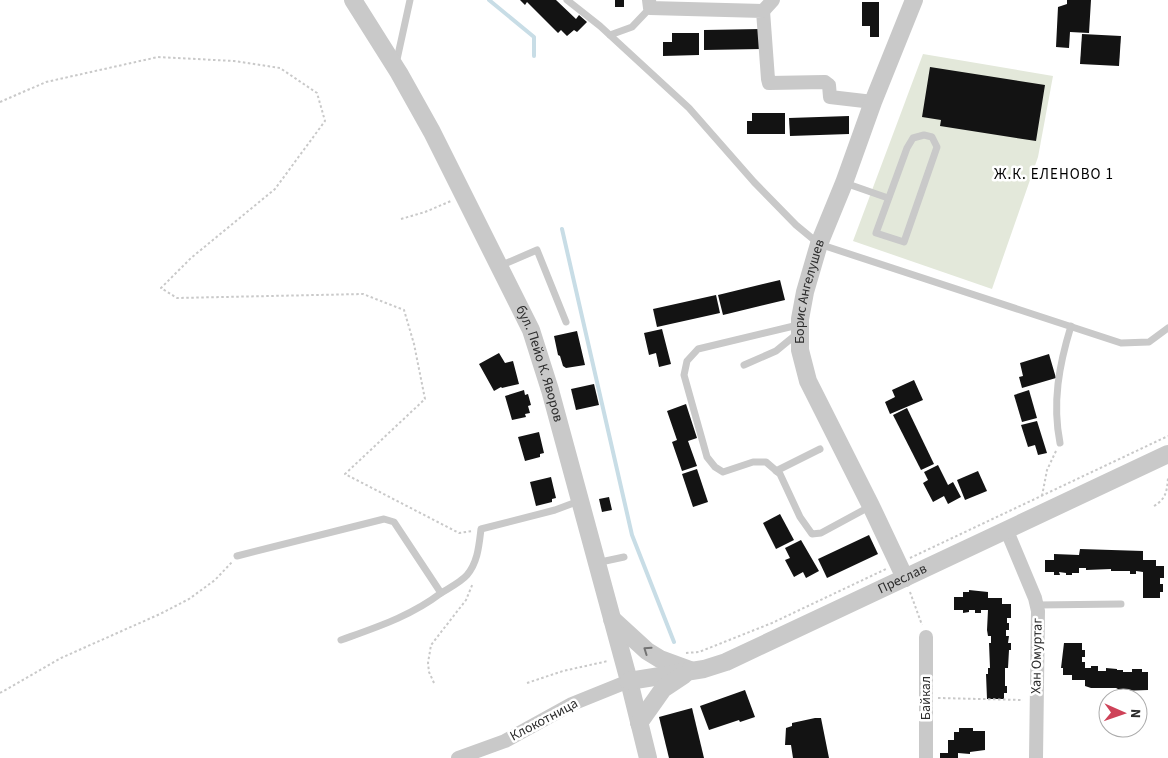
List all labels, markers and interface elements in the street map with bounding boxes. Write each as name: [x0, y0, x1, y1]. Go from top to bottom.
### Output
district label: Ж.К. ЕЛЕНОВО 1: [994, 164, 1114, 185]
street label: Борис Ангелушев: [790, 236, 830, 344]
street label: бул. Пейо К. Яворов: [510, 302, 568, 424]
street label: Преслав: [875, 559, 930, 599]
street label: Хан Омуртаг: [1026, 618, 1048, 694]
one-way arrow: [643, 647, 652, 656]
street label: Байкал: [916, 676, 936, 720]
north arrow: [1098, 688, 1148, 738]
street label: Клокотница: [506, 694, 582, 746]
text: N: [1125, 708, 1145, 718]

